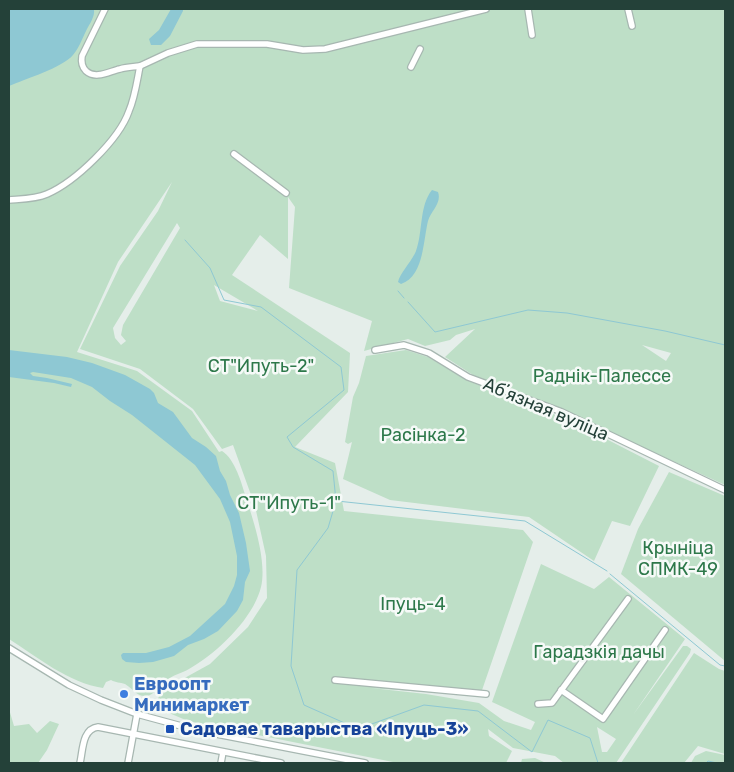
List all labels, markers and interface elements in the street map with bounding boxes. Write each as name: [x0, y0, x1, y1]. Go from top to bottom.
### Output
park label: СТ"Ипуть-2": [208, 355, 314, 377]
park label: Раднік-Палессе: [533, 365, 671, 387]
street label: Абʼязная вуліца: [480, 373, 612, 445]
park label: Расінка-2: [381, 424, 465, 446]
park label: СТ"Ипуть-1": [237, 492, 341, 514]
park label: Крыніца СПМК-49: [638, 537, 718, 580]
park label: Іпуць-4: [380, 593, 446, 615]
park label: Гарадзкія дачы: [533, 641, 665, 663]
place label: Евроопт Минимаркет: [134, 673, 250, 716]
marker: Евроопт Минимаркет: [118, 688, 130, 700]
place label: Садовае таварыства «Іпуць-3»: [180, 718, 469, 740]
marker: Садовае таварыства «Іпуць-3»: [164, 723, 176, 735]

